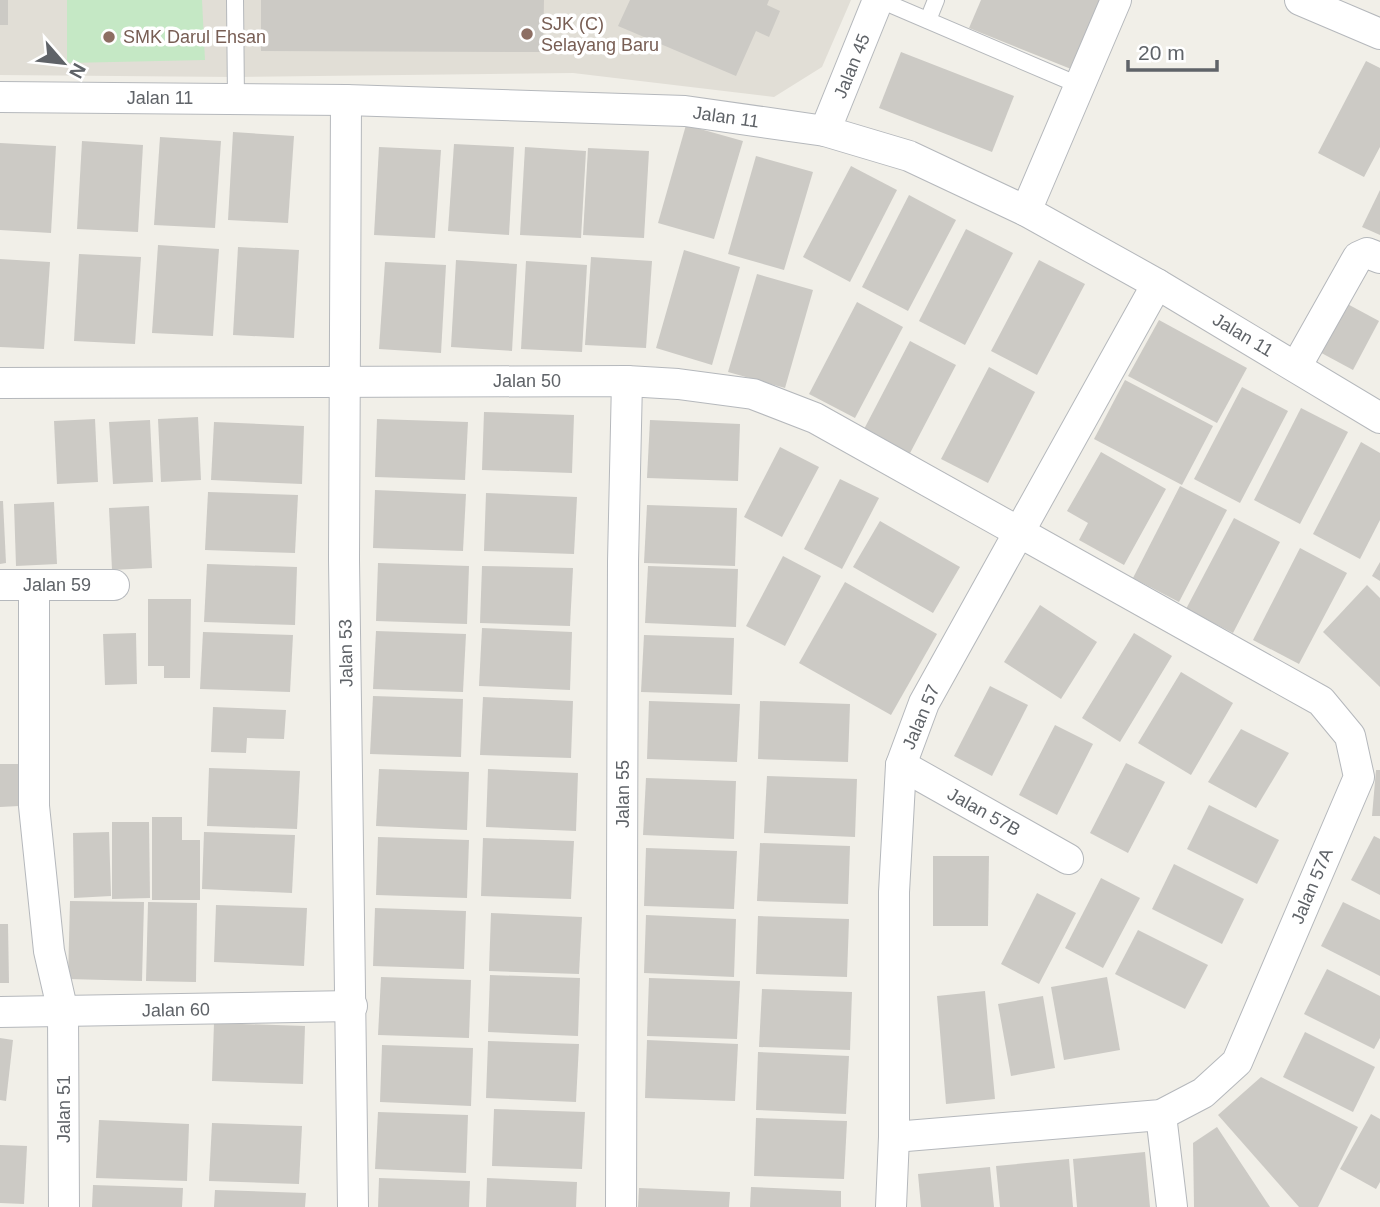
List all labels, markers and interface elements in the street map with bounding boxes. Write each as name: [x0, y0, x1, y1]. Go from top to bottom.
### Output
place label: SJK (C) Selayang Baru: [541, 14, 659, 55]
marker: SJK (C) Selayang Baru: [519, 26, 535, 42]
place label: SMK Darul Ehsan: [123, 27, 266, 47]
north arrow: [28, 28, 98, 98]
scale bar: [1128, 28, 1217, 72]
marker: SMK Darul Ehsan: [101, 29, 117, 45]
street label: Jalan 45: [830, 31, 874, 101]
text: 20 m: [1138, 41, 1185, 64]
text: N: [65, 60, 90, 82]
street label: Jalan 11: [127, 88, 193, 108]
street label: Jalan 11: [692, 102, 760, 132]
street label: Jalan 11: [1209, 309, 1277, 361]
street label: Jalan 50: [493, 371, 561, 391]
street label: Jalan 59: [23, 575, 91, 595]
street label: Jalan 53: [335, 619, 357, 687]
street label: Jalan 57: [898, 682, 944, 752]
street label: Jalan 55: [613, 760, 633, 828]
street label: Jalan 57B: [944, 784, 1024, 840]
street label: Jalan 57A: [1287, 845, 1337, 927]
street label: Jalan 60: [142, 999, 210, 1021]
street label: Jalan 51: [54, 1075, 74, 1143]

